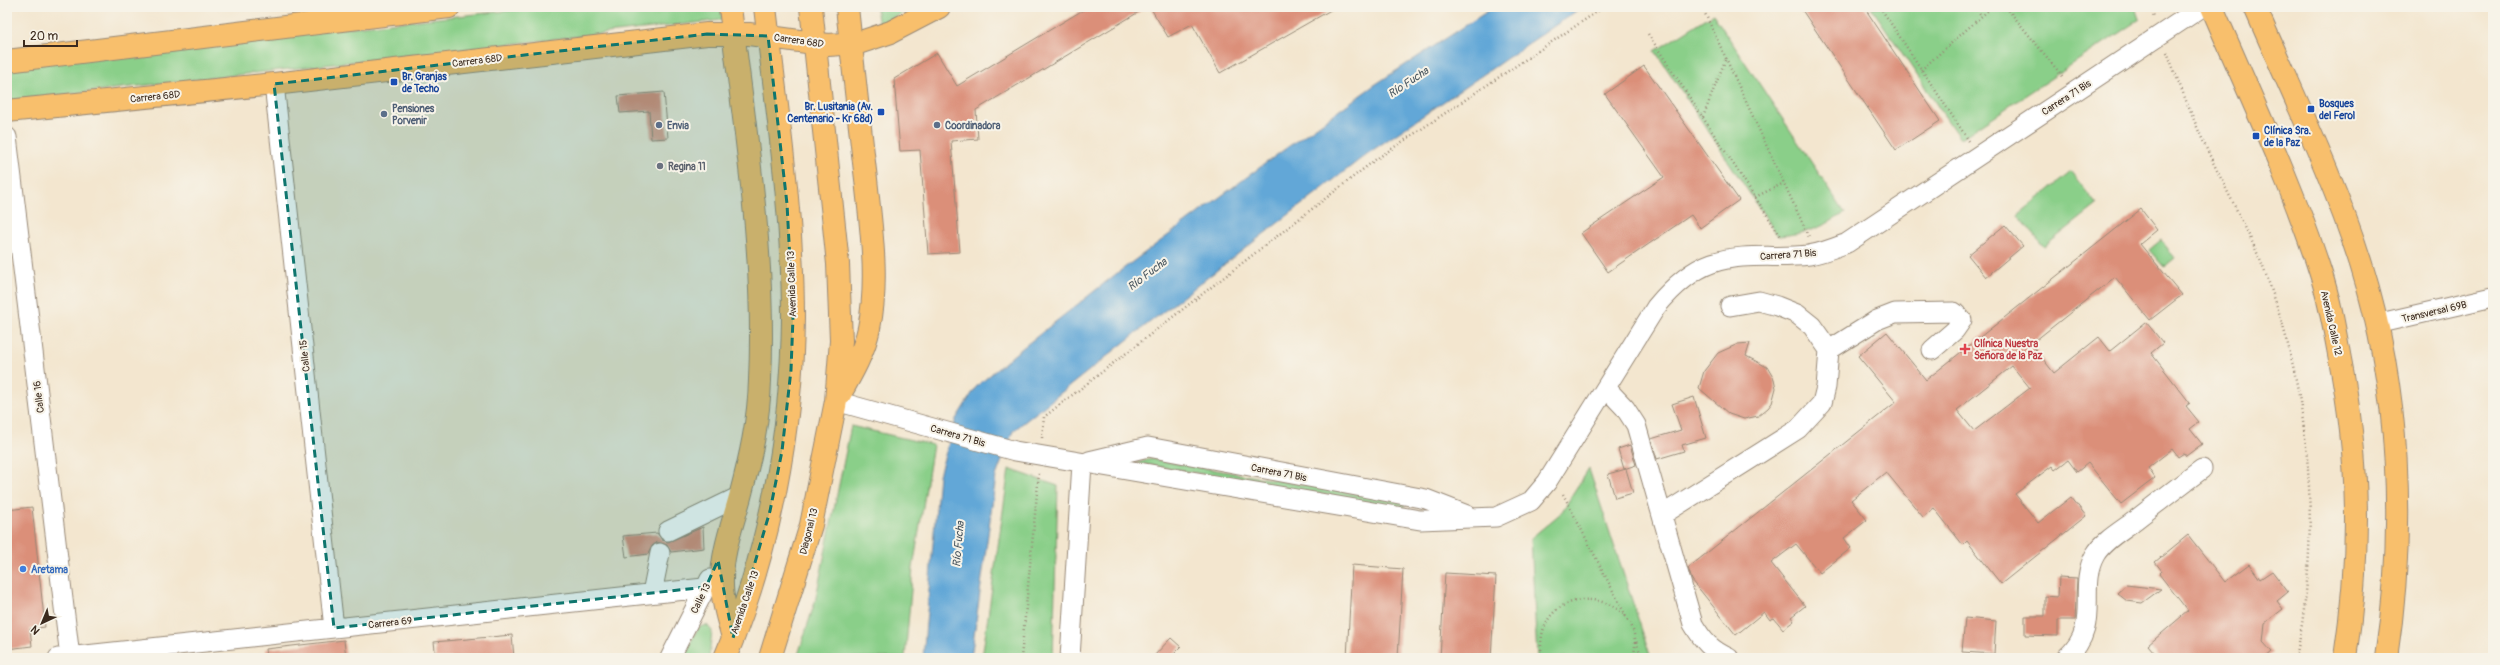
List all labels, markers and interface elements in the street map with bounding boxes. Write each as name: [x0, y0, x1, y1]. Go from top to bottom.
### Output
scale bar: [24, 22, 77, 48]
text: 20 m: [30, 29, 59, 44]
street label: Carrera 68D: [773, 32, 825, 50]
street label: Carrera 68D: [451, 52, 503, 70]
water label: Río Fucha: [1386, 64, 1432, 101]
place label: Br. Granjas de Techo: [402, 71, 447, 95]
marker: Br. Granjas de Techo: [389, 77, 399, 87]
street label: Carrera 71 Bis: [2040, 77, 2094, 118]
street label: Carrera 68D: [130, 88, 181, 106]
place label: Bosques del Ferol: [2319, 98, 2355, 122]
place label: Br. Lusitania (Av. Centenario - Kr 68d): [787, 101, 873, 125]
place label: Pensiones Porvenir: [392, 103, 435, 127]
marker: Bosques del Ferol: [2306, 104, 2316, 114]
marker: Br. Lusitania (Av. Centenario - Kr 68d): [876, 107, 886, 117]
marker: Pensiones Porvenir: [379, 109, 389, 119]
marker: Envia: [654, 120, 664, 130]
place label: Envia: [667, 120, 689, 132]
marker: Coordinadora: [932, 120, 942, 130]
place label: Coordinadora: [945, 120, 1001, 132]
place label: Clínica Sra. de la Paz: [2264, 125, 2311, 149]
marker: Clínica Sra. de la Paz: [2251, 131, 2261, 141]
marker: Regina 11: [655, 161, 665, 171]
place label: Regina 11: [668, 161, 706, 173]
street label: Carrera 71 Bis: [1760, 247, 1817, 263]
street label: Avenida Calle 13: [785, 250, 799, 317]
water label: Río Fucha: [1125, 255, 1170, 293]
street label: Avenida Calle 12: [2318, 289, 2344, 357]
street label: Transversal 69B: [2401, 299, 2468, 325]
place label: Clínica Nuestra Señora de la Paz: [1974, 338, 2043, 362]
street label: Calle 15: [297, 339, 313, 372]
marker: Clínica Nuestra Señora de la Paz: [1959, 343, 1971, 355]
street label: Calle 16: [31, 380, 47, 414]
street label: Carrera 71 Bis: [929, 422, 987, 450]
street label: Carrera 71 Bis: [1250, 462, 1308, 484]
street label: Diagonal 13: [797, 506, 821, 556]
water label: Río Fucha: [950, 520, 967, 567]
marker: Aretama: [18, 564, 28, 574]
place label: Aretama: [31, 564, 68, 576]
street label: Avenida Calle 13: [728, 569, 762, 636]
street label: Calle 13: [688, 581, 714, 616]
north arrow: [22, 603, 62, 643]
street label: Carrera 69: [368, 615, 413, 631]
text: N: [28, 622, 43, 637]

